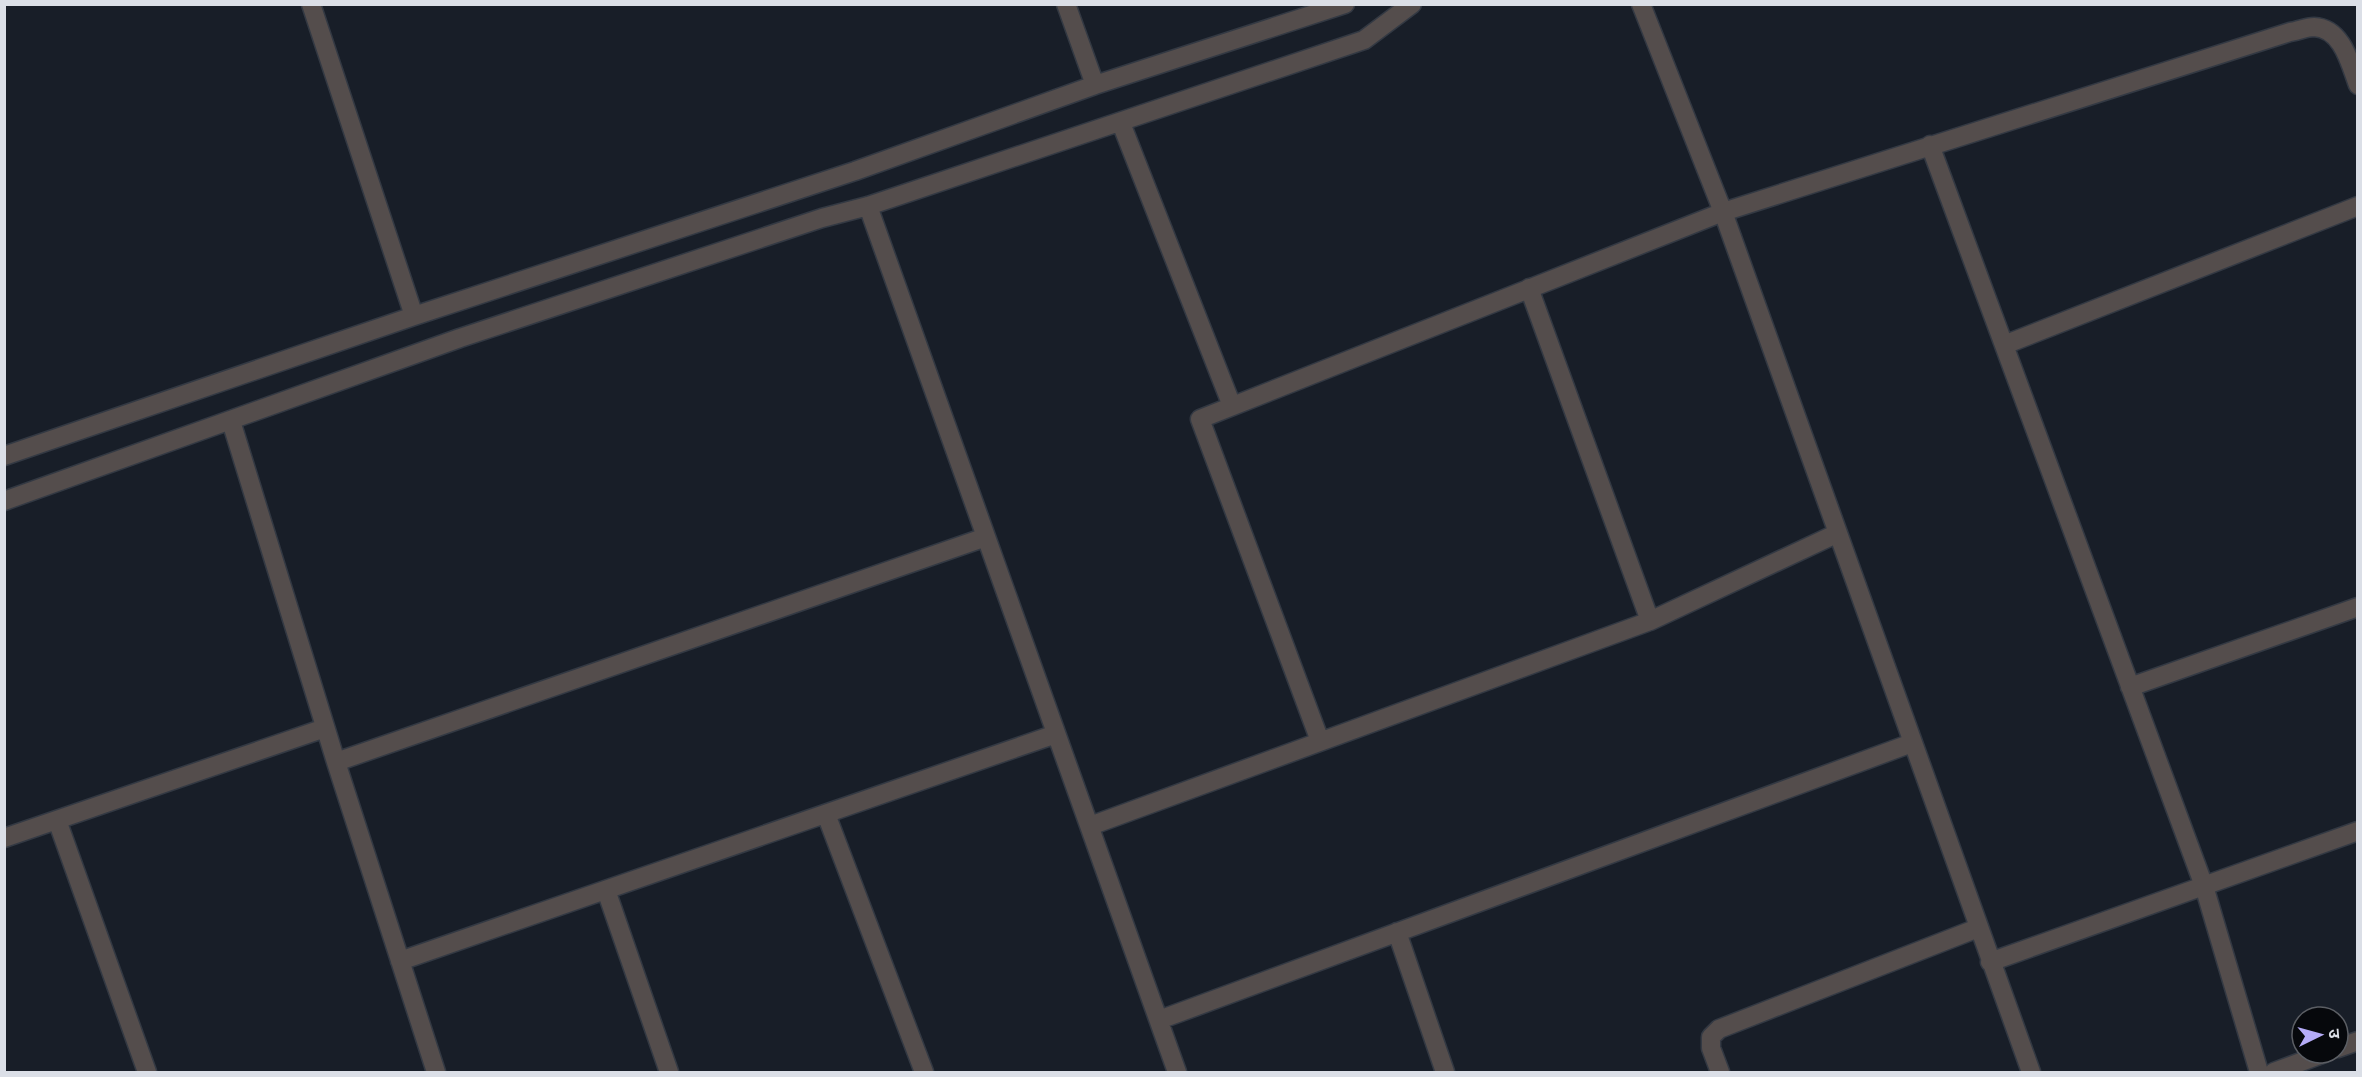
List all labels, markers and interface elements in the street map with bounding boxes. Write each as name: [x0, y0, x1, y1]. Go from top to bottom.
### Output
north arrow: [2290, 1005, 2350, 1065]
text: उ: [2326, 1028, 2343, 1040]

